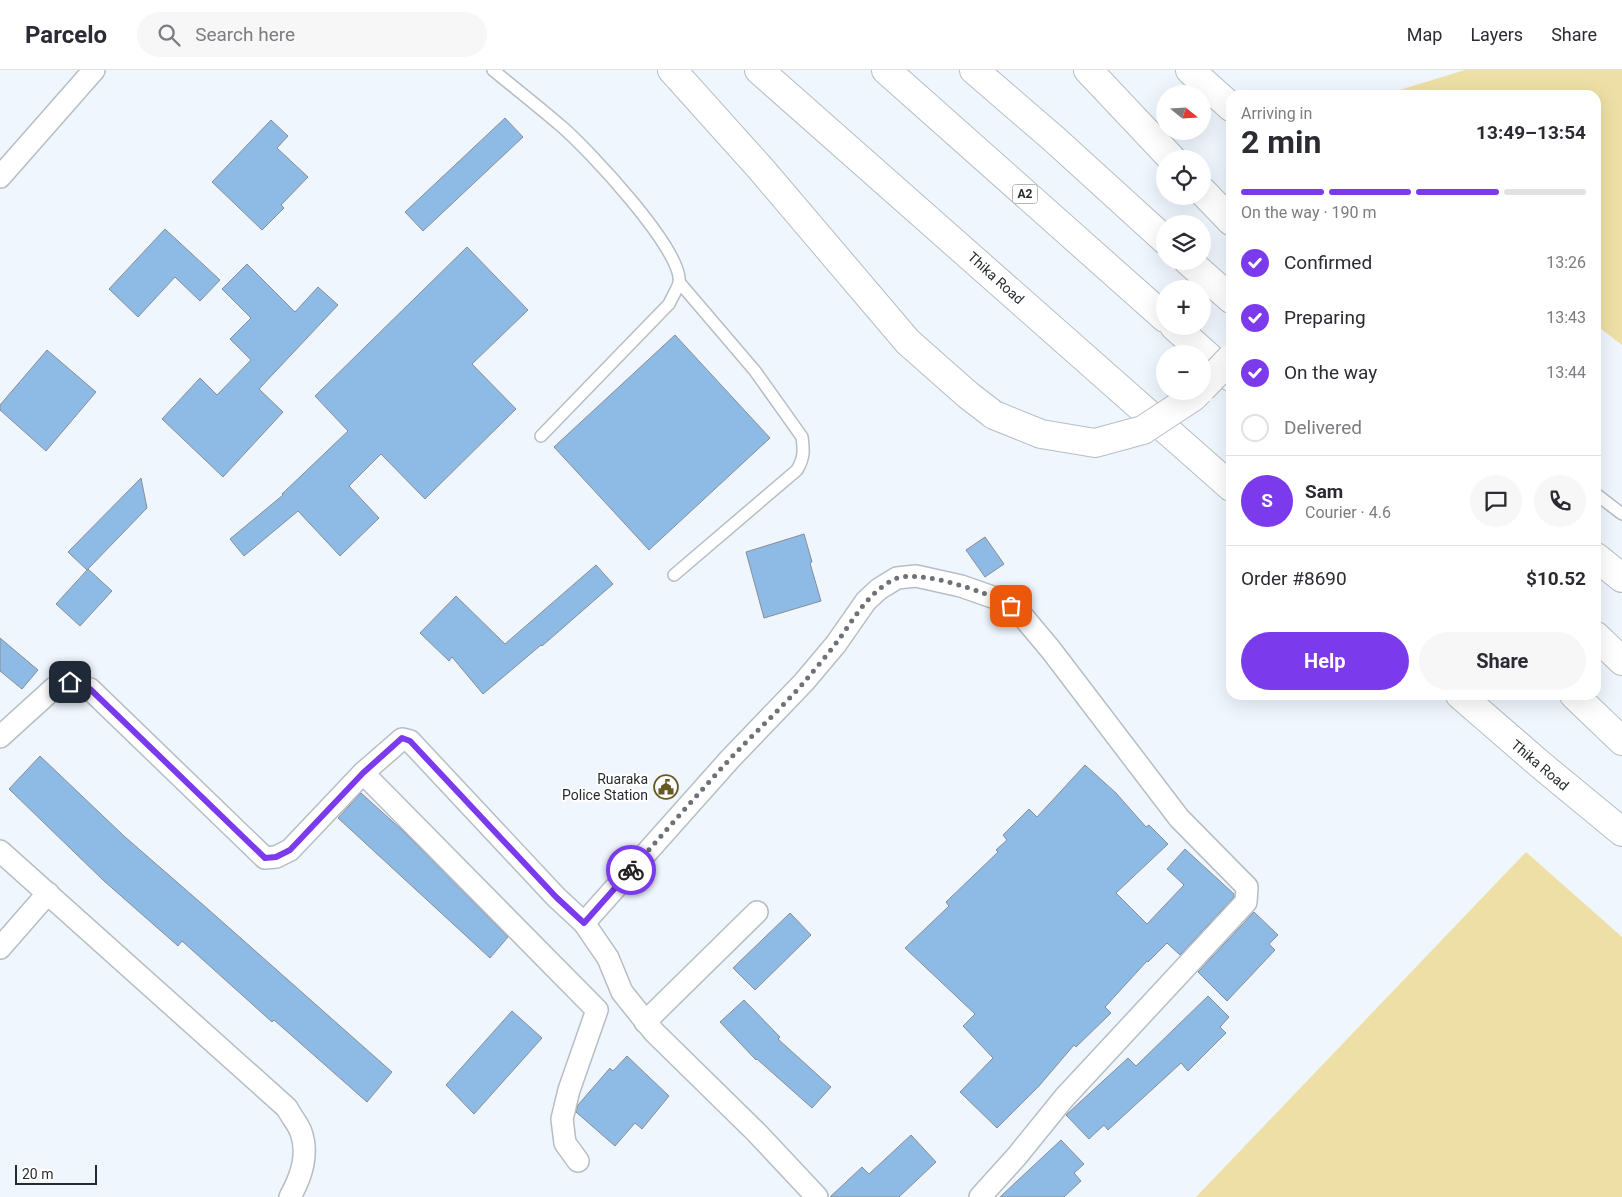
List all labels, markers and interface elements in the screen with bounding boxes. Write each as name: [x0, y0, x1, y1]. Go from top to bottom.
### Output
search box: [137, 12, 487, 57]
text: Parcelo: [25, 21, 107, 49]
icon: search: [155, 21, 183, 49]
text: Search here: [195, 23, 295, 46]
text: Map: [1407, 24, 1442, 45]
text: Layers: [1470, 24, 1523, 45]
text: Share: [1551, 24, 1597, 45]
north arrow: [1156, 85, 1211, 140]
map controls: [1156, 85, 1211, 400]
text: Arriving in: [1241, 104, 1312, 123]
text: 13:49–13:54: [1476, 121, 1586, 144]
text: 2 min: [1241, 123, 1321, 161]
button: locate: [1156, 150, 1211, 205]
road number: A2: [1012, 185, 1038, 204]
text: On the way · 190 m: [1241, 203, 1377, 222]
button: layers: [1156, 215, 1211, 270]
street label: Thika Road: [965, 249, 1027, 307]
icon: check: [1241, 249, 1269, 277]
text: Confirmed: [1284, 251, 1372, 274]
text: 13:26: [1546, 253, 1586, 272]
button: +: [1156, 280, 1211, 335]
icon: check: [1241, 304, 1269, 332]
text: Preparing: [1284, 306, 1366, 329]
text: 13:43: [1546, 308, 1586, 327]
button: −: [1156, 345, 1211, 400]
icon: check: [1241, 359, 1269, 387]
text: On the way: [1284, 361, 1377, 384]
text: 13:44: [1546, 363, 1586, 382]
text: Delivered: [1284, 416, 1362, 439]
button: chat: [1470, 475, 1522, 527]
button: phone: [1534, 475, 1586, 527]
text: Sam: [1305, 480, 1343, 503]
text: S: [1261, 489, 1273, 512]
text: Courier · 4.6: [1305, 503, 1391, 522]
text: Order #8690: [1241, 567, 1347, 590]
text: $10.52: [1526, 567, 1586, 590]
pin: [990, 585, 1032, 627]
icon: bag: [997, 592, 1025, 620]
button: Help: [1241, 632, 1409, 690]
button: Share: [1419, 632, 1586, 690]
pin: [49, 661, 91, 703]
icon: home: [56, 668, 84, 696]
street label: Thika Road: [1508, 736, 1572, 794]
place label: Ruaraka Police Station: [562, 771, 648, 803]
public building icon: Ruaraka Police Station: [653, 774, 679, 800]
courier: [606, 845, 656, 895]
icon: bike: [617, 856, 645, 884]
scale bar: [15, 1162, 98, 1185]
text: 20 m: [22, 1166, 54, 1182]

